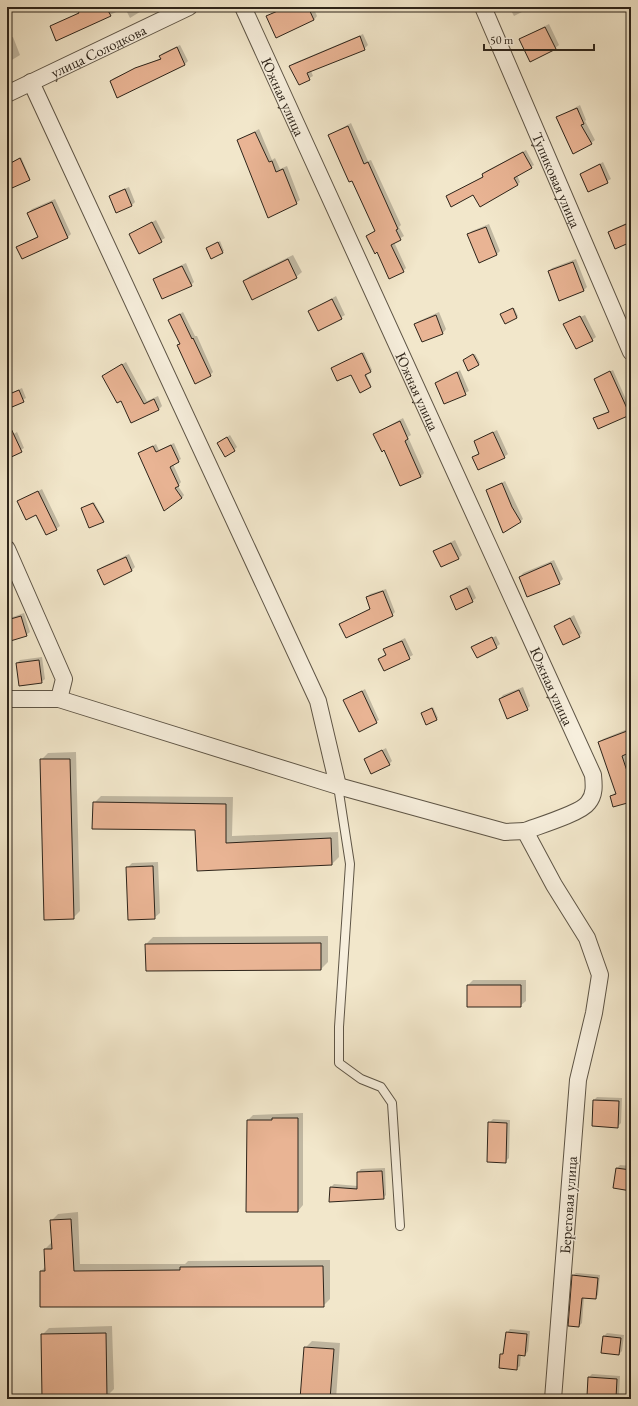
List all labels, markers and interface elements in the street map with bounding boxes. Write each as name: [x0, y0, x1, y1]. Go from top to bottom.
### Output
street label: улица Солодкова: [47, 20, 149, 81]
scale bar: [484, 26, 594, 52]
text: 50 m: [490, 32, 514, 48]
street label: Южная улица: [257, 54, 310, 139]
street label: Тупиковая улица: [528, 129, 586, 230]
street label: Южная улица: [392, 349, 444, 433]
street label: Южная улица: [526, 643, 579, 728]
street label: Береговая улица: [555, 1155, 581, 1255]

